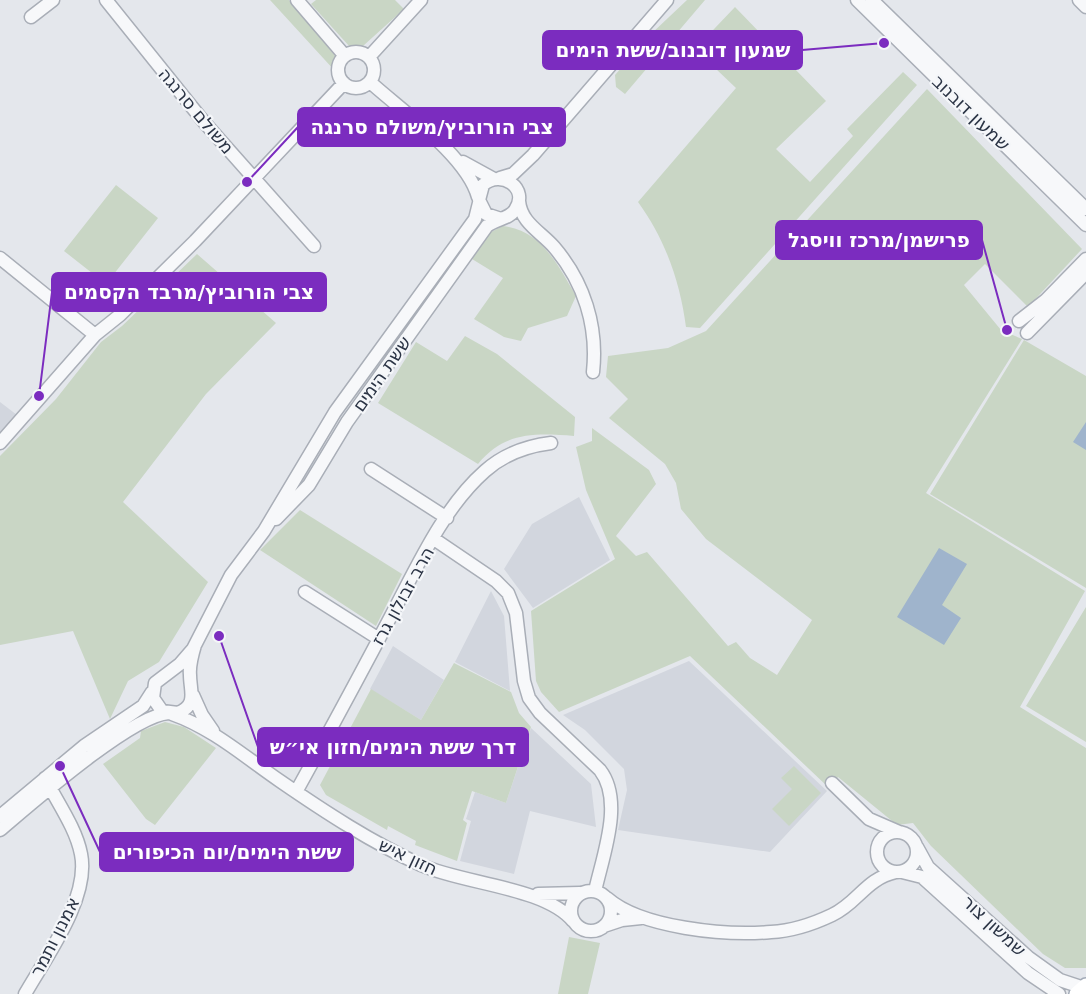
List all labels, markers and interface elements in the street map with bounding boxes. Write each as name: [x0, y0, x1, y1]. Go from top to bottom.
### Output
callout: שמעון דובנוב/ששת הימים: [543, 31, 802, 69]
text: שמעון דובנוב/ששת הימים: [556, 38, 790, 62]
street label: משולם סרנגה: [154, 63, 238, 158]
street label: שמעון דובנוב: [928, 71, 1014, 155]
callout: צבי הורוביץ/משולם סרנגה: [298, 108, 565, 146]
text: צבי הורוביץ/משולם סרנגה: [310, 115, 554, 139]
callout: פרישמן/מרכז וויסגל: [776, 221, 982, 259]
text: פרישמן/מרכז וויסגל: [788, 228, 970, 252]
callout: צבי הורוביץ/מרבד הקסמים: [52, 273, 326, 311]
text: צבי הורוביץ/מרבד הקסמים: [64, 280, 314, 304]
street label: ששת הימים: [348, 332, 415, 415]
street label: הרב זבולון גרז: [367, 543, 438, 649]
callout: דרך ששת הימים/חזון אי״ש: [258, 728, 528, 766]
text: דרך ששת הימים/חזון אי״ש: [270, 735, 516, 759]
callout: ששת הימים/יום הכיפורים: [100, 833, 353, 871]
street label: חזון איש: [376, 834, 441, 879]
text: ששת הימים/יום הכיפורים: [113, 840, 341, 864]
street label: שמשון צור: [958, 891, 1030, 960]
street label: אמנון ותמר: [26, 894, 83, 980]

